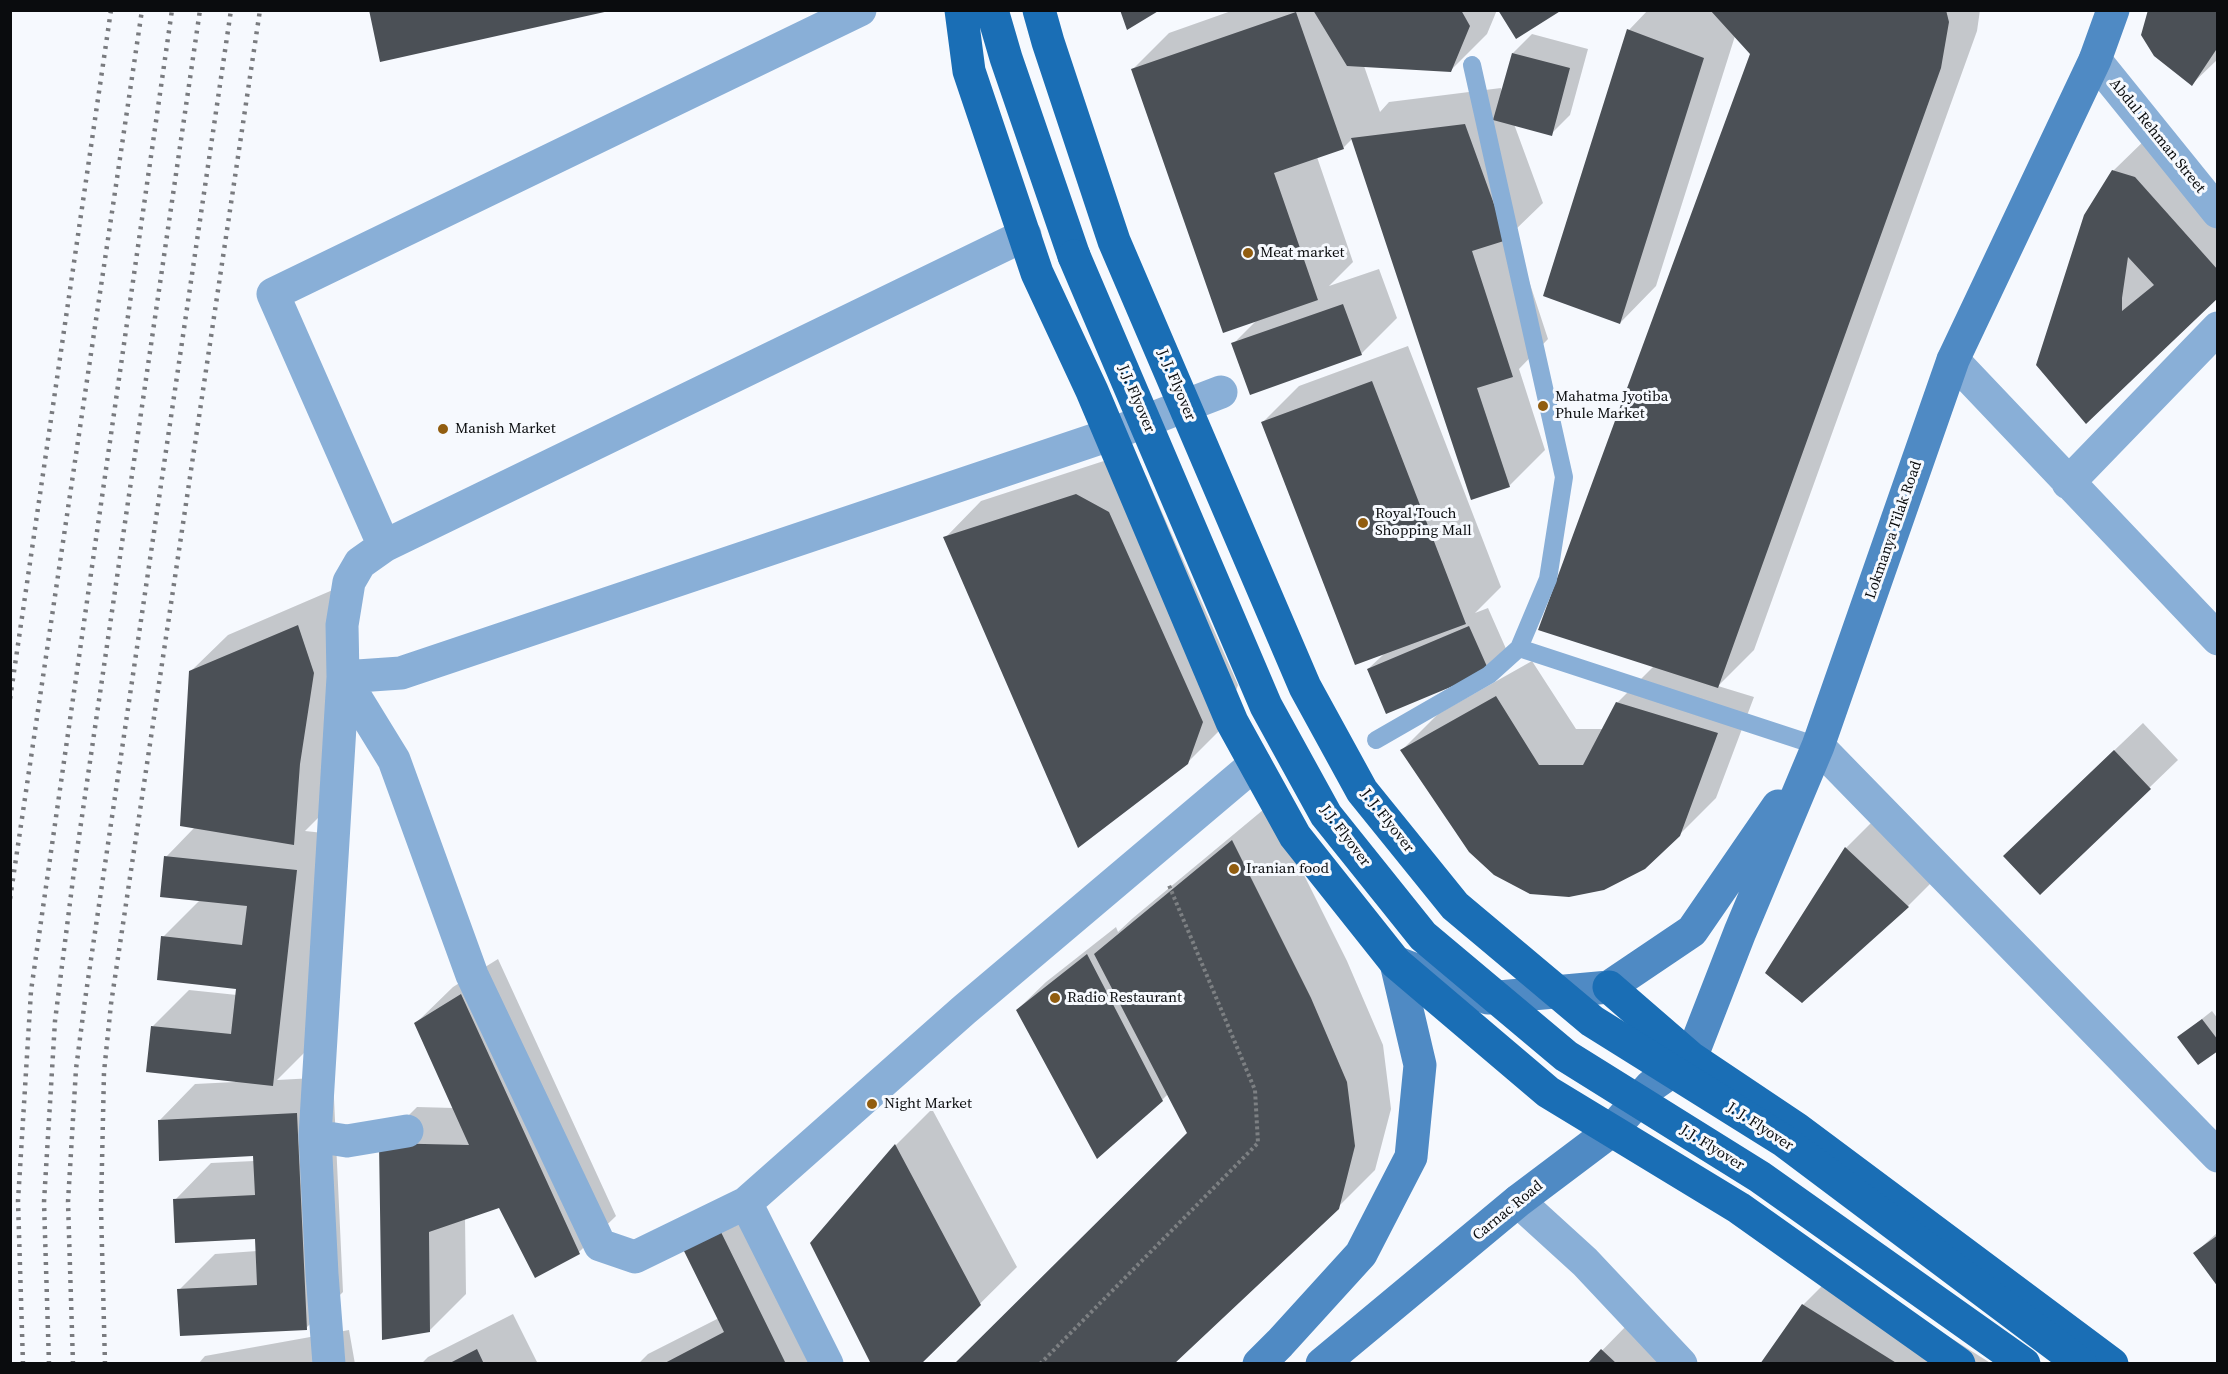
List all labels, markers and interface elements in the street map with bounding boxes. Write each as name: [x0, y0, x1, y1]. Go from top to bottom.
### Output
street label: Abdul Rehman Street: [2105, 75, 2209, 197]
place label: Meat market: [1260, 244, 1344, 262]
marker: Meat market: [1241, 246, 1255, 260]
street label: J. J. Flyover: [1153, 347, 1199, 423]
street label: J.J. Flyover: [1114, 362, 1158, 436]
place label: Mahatma Jyotiba Phule Market: [1555, 388, 1668, 423]
marker: Mahatma Jyotiba Phule Market: [1536, 399, 1550, 413]
place label: Manish Market: [455, 420, 556, 438]
marker: Manish Market: [436, 422, 450, 436]
street label: Lokmanya Tilak Road: [1862, 459, 1926, 601]
place label: Royal Touch Shopping Mall: [1375, 505, 1472, 540]
marker: Royal Touch Shopping Mall: [1356, 516, 1370, 530]
street label: J. J. Flyover: [1357, 786, 1417, 856]
street label: J.J. Flyover: [1316, 802, 1374, 870]
place label: Iranian food: [1246, 860, 1329, 878]
marker: Iranian food: [1227, 862, 1241, 876]
place label: Radio Restaurant: [1067, 989, 1182, 1007]
marker: Radio Restaurant: [1048, 991, 1062, 1005]
place label: Night Market: [884, 1095, 972, 1113]
marker: Night Market: [865, 1097, 879, 1111]
street label: J. J. Flyover: [1723, 1099, 1797, 1155]
street label: J.J. Flyover: [1677, 1121, 1747, 1175]
street label: Carnac Road: [1469, 1177, 1547, 1245]

